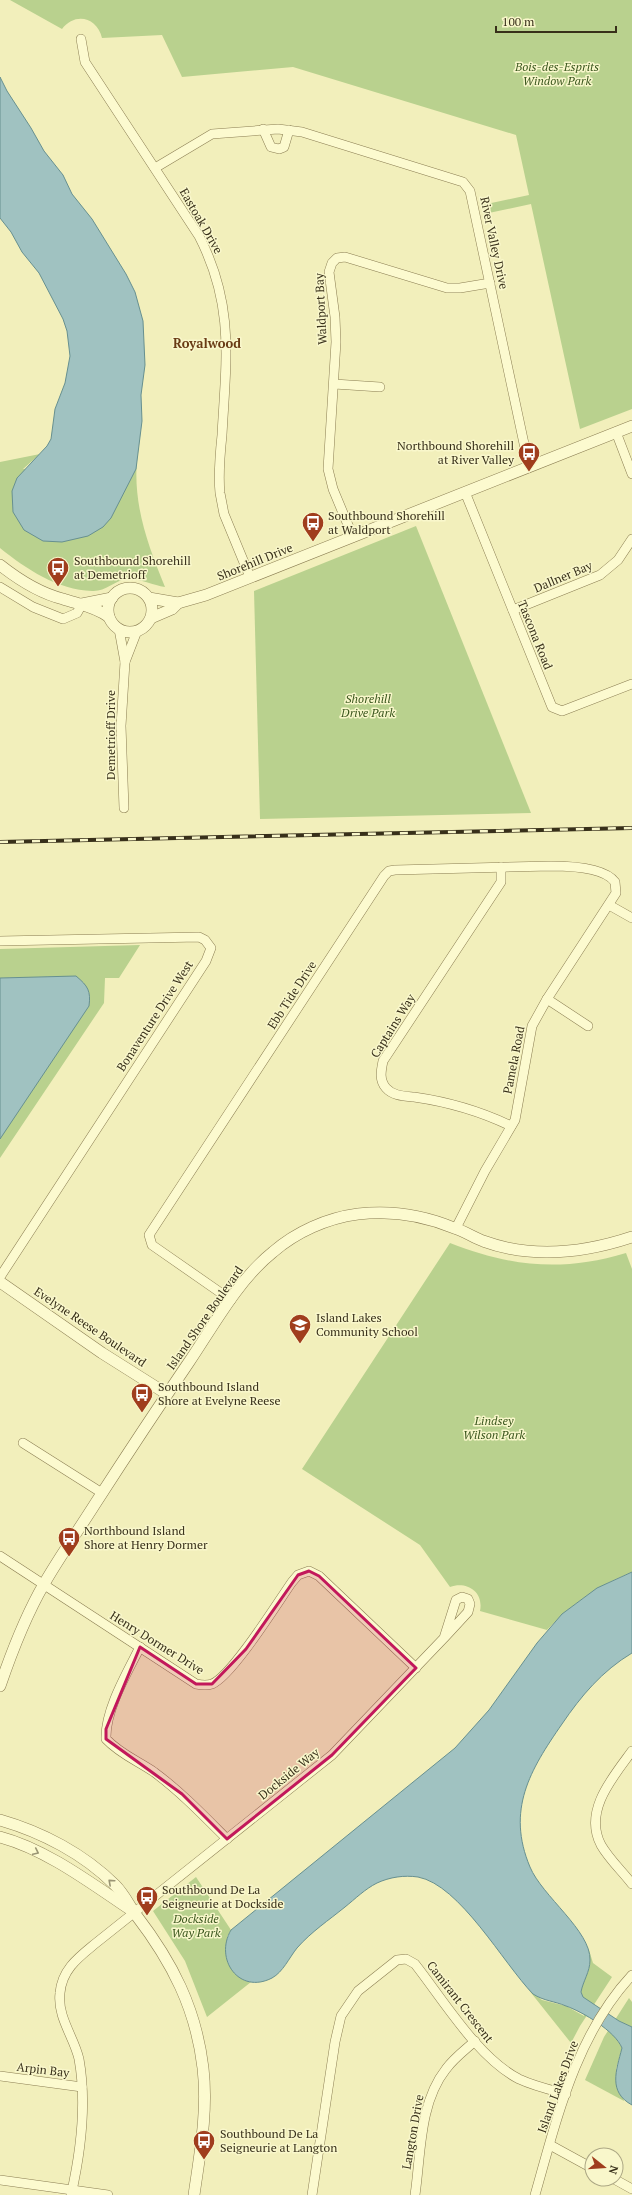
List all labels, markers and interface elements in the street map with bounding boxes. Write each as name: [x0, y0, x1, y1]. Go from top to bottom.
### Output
scale bar: [496, 8, 616, 34]
text: 100 m: [502, 14, 535, 29]
park label: Bois-des-Esprits Window Park: [514, 59, 599, 88]
street label: Eastoak Drive: [177, 185, 226, 256]
street label: River Valley Drive: [477, 195, 512, 291]
street label: Waldport Bay: [311, 272, 330, 345]
district label: Royalwood: [173, 334, 241, 352]
place label: Northbound Shorehill at River Valley: [397, 438, 515, 467]
bus stop icon: Northbound Shorehill at River Valley: [516, 440, 542, 473]
place label: Southbound Shorehill at Waldport: [328, 508, 445, 537]
bus stop icon: Southbound Shorehill at Waldport: [300, 510, 326, 543]
street label: Shorehill Drive: [215, 540, 295, 584]
place label: Southbound Shorehill at Demetrioff: [74, 553, 191, 582]
bus stop icon: Southbound Shorehill at Demetrioff: [45, 555, 71, 588]
street label: Dallner Bay: [531, 557, 595, 596]
street label: Tascona Road: [515, 598, 556, 672]
street label: Demetrioff Drive: [103, 690, 118, 780]
park label: Shorehill Drive Park: [340, 691, 395, 720]
street label: Bonaventure Drive West: [113, 957, 196, 1074]
street label: Ebb Tide Drive: [264, 958, 319, 1032]
street label: Captains Way: [367, 990, 419, 1060]
street label: Pamela Road: [500, 1024, 528, 1095]
street label: Island Shore Boulevard: [163, 1263, 246, 1372]
street label: Evelyne Reese Boulevard: [31, 1283, 149, 1370]
place label: Island Lakes Community School: [316, 1310, 418, 1339]
school or university icon: Island Lakes Community School: [287, 1312, 313, 1345]
place label: Southbound Island Shore at Evelyne Reese: [158, 1379, 280, 1408]
bus stop icon: Southbound Island Shore at Evelyne Reese: [129, 1381, 155, 1414]
park label: Lindsey Wilson Park: [463, 1413, 525, 1442]
place label: Northbound Island Shore at Henry Dormer: [84, 1523, 208, 1552]
bus stop icon: Northbound Island Shore at Henry Dormer: [56, 1525, 82, 1558]
street label: Henry Dormer Drive: [108, 1608, 207, 1678]
street label: Dockside Way: [255, 1744, 323, 1803]
one-way arrow: [31, 1847, 39, 1855]
one-way arrow: [109, 1880, 116, 1887]
place label: Southbound De La Seigneurie at Dockside: [162, 1882, 283, 1911]
bus stop icon: Southbound De La Seigneurie at Dockside: [134, 1884, 160, 1917]
park label: Dockside Way Park: [171, 1911, 221, 1940]
street label: Camirant Crescent: [424, 1958, 497, 2046]
street label: Island Lakes Drive: [534, 2039, 581, 2135]
street label: Arpin Bay: [16, 2059, 71, 2080]
street label: Langton Drive: [399, 2093, 426, 2171]
place label: Southbound De La Seigneurie at Langton: [220, 2126, 337, 2155]
bus stop icon: Southbound De La Seigneurie at Langton: [191, 2128, 217, 2161]
north arrow: [584, 2147, 624, 2187]
text: N: [605, 2164, 621, 2177]

